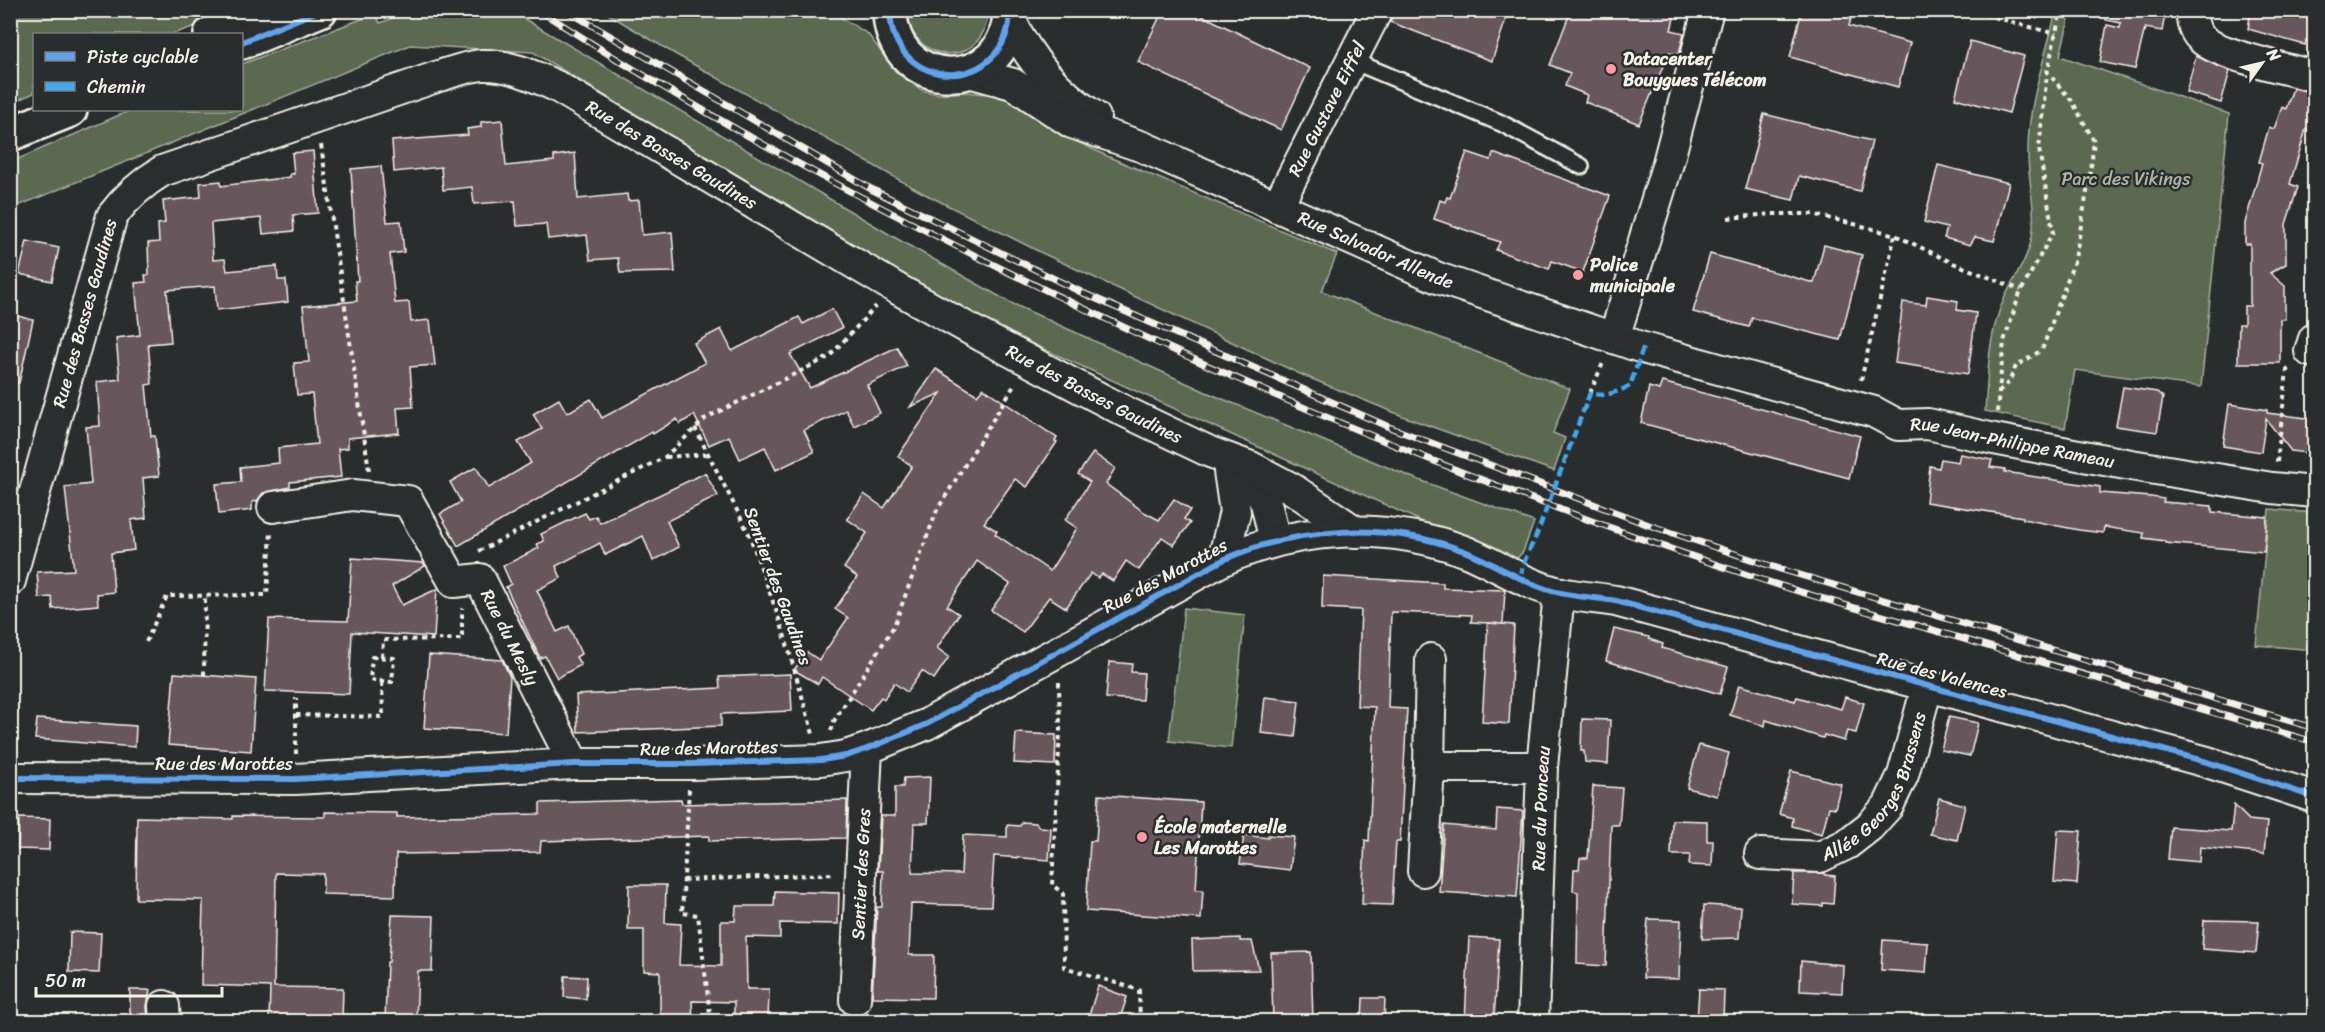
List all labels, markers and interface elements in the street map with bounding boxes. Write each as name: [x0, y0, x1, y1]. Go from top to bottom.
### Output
legend: [33, 33, 243, 111]
north arrow: [2232, 33, 2292, 93]
street label: Rue Gustave Eiffel: [1279, 35, 1375, 182]
text: Piste cyclable: [87, 41, 199, 73]
text: N: [2258, 41, 2290, 68]
place label: Datacenter Bouygues Télécom: [1623, 43, 1767, 96]
marker: Datacenter Bouygues Télécom: [1604, 62, 1618, 76]
text: Chemin: [87, 71, 146, 103]
street label: Rue des Basses Gaudines: [579, 91, 764, 219]
park label: Parc des Vikings: [2062, 163, 2191, 195]
street label: Rue Salvador Allende: [1293, 202, 1458, 298]
street label: Rue des Basses Gaudines: [43, 214, 127, 412]
place label: Police municipale: [1589, 249, 1676, 302]
marker: Police municipale: [1571, 268, 1585, 282]
street label: Rue des Basses Gaudines: [1000, 335, 1189, 453]
street label: Rue Jean-Philippe Rameau: [1910, 408, 2118, 478]
street label: Sentier des Gaudines: [734, 502, 822, 671]
street label: Rue des Marottes: [1097, 529, 1234, 622]
street label: Rue du Mesly: [472, 583, 548, 692]
street label: Rue des Valences: [1874, 642, 2011, 708]
street label: Allée Georges Brassens: [1814, 708, 1936, 871]
street label: Rue des Marottes: [640, 731, 779, 765]
street label: Rue du Ponceau: [1522, 744, 1560, 871]
street label: Rue des Marottes: [155, 748, 294, 780]
street label: Sentier des Gres: [842, 807, 880, 941]
place label: École maternelle Les Marottes: [1154, 811, 1287, 864]
marker: École maternelle Les Marottes: [1135, 830, 1149, 844]
scale bar: [36, 960, 222, 998]
text: 50 m: [45, 965, 86, 997]

